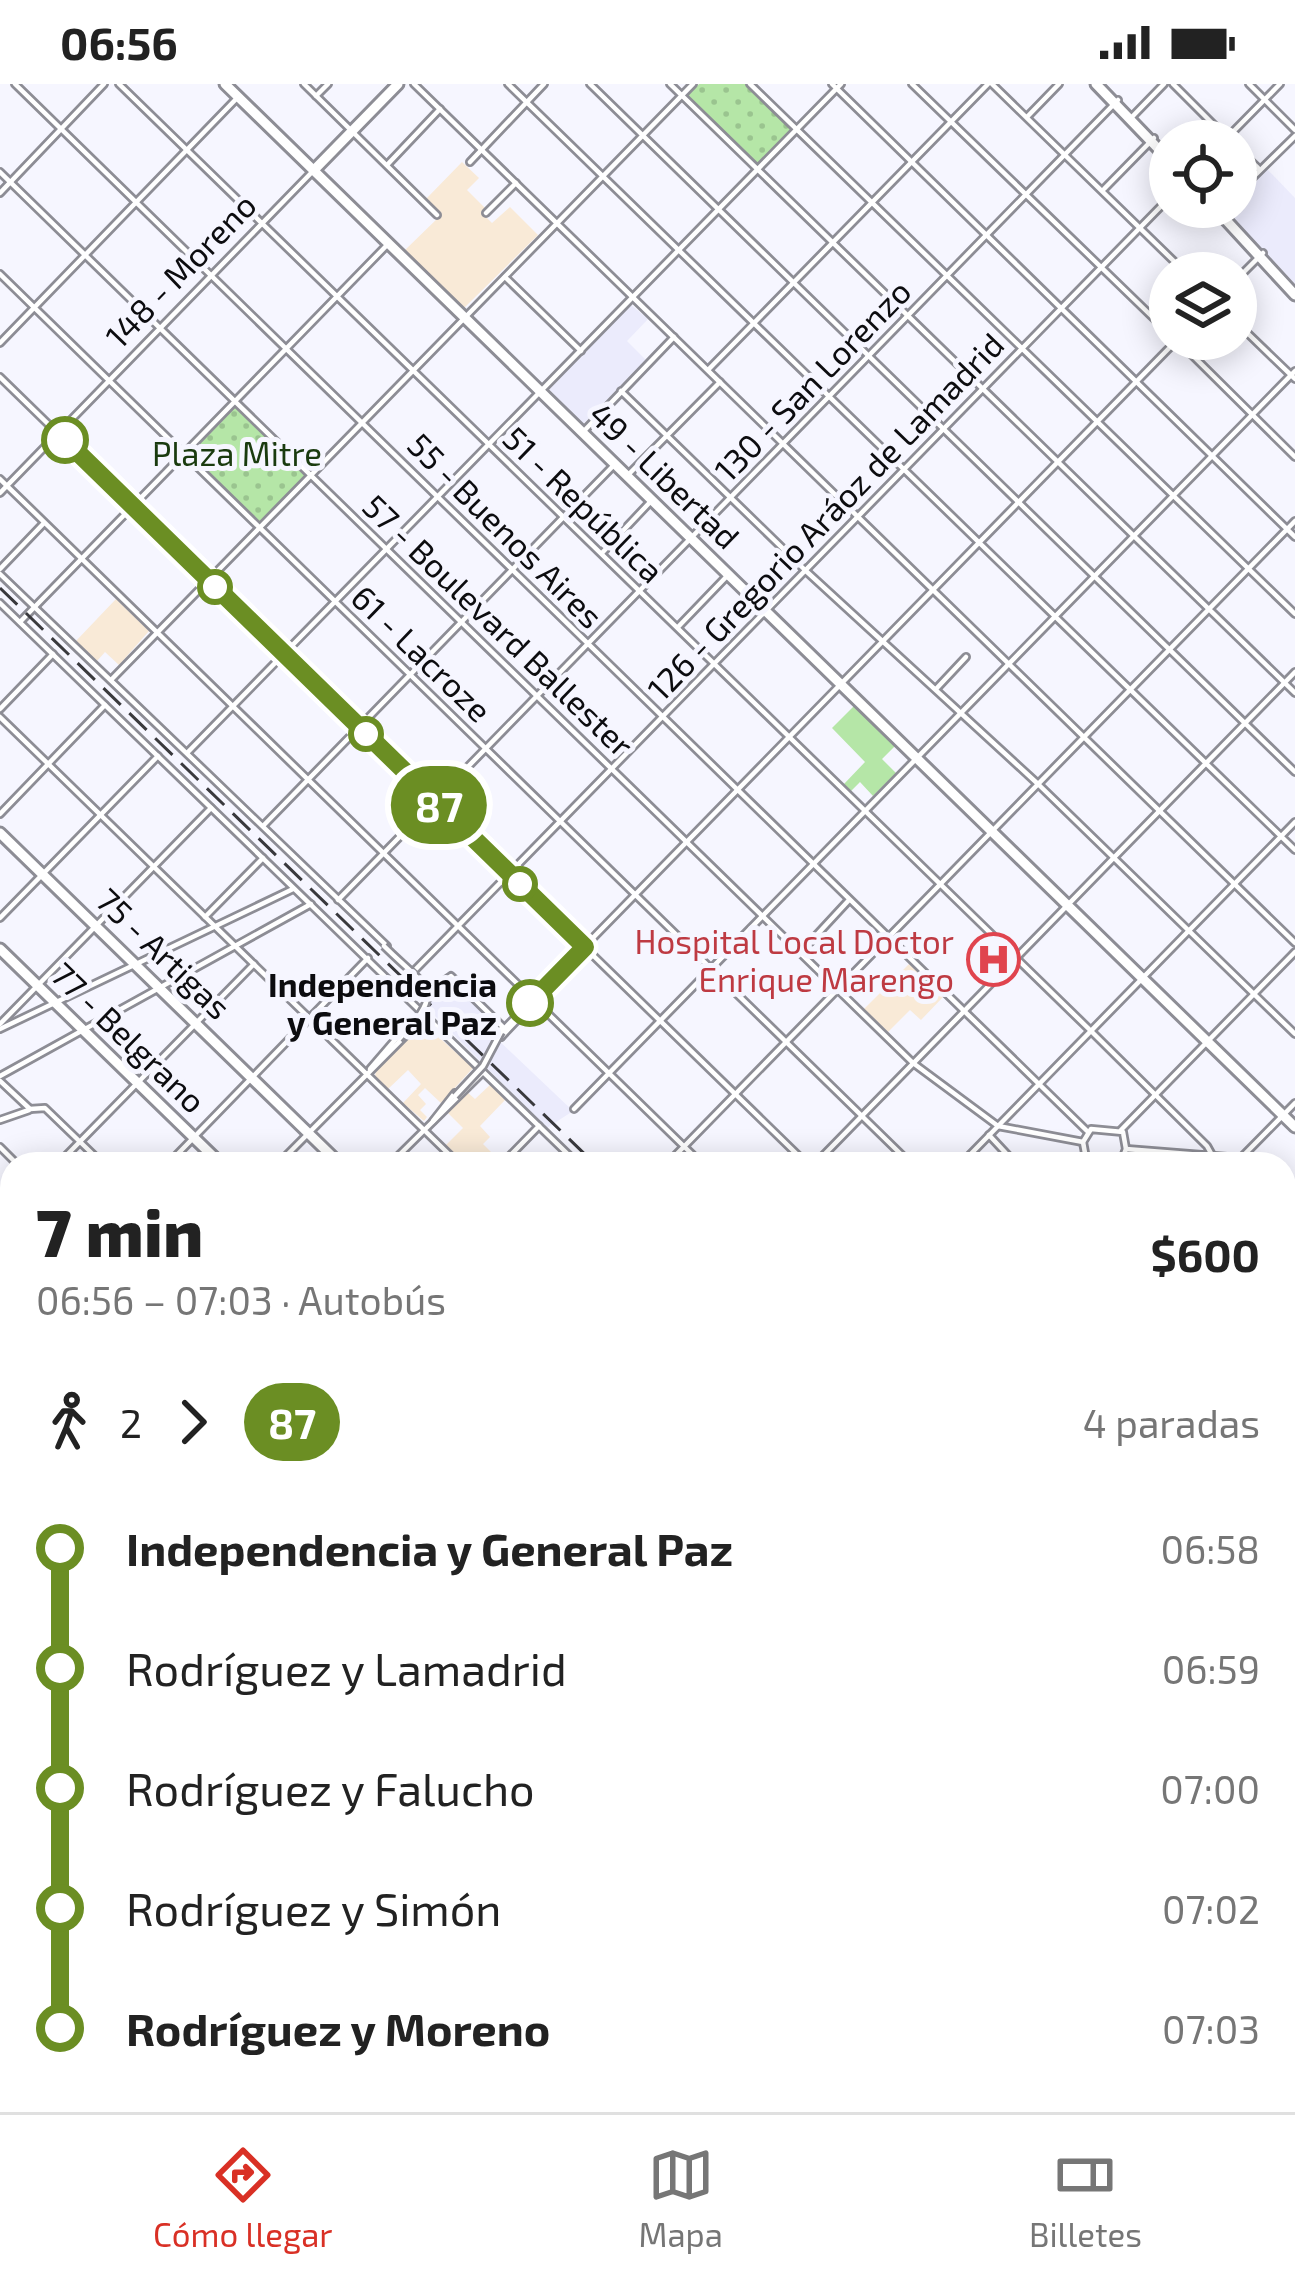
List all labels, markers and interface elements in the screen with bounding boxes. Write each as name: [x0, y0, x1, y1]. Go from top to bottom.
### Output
text: 06:56: [60, 15, 178, 69]
map controls: [1149, 120, 1257, 360]
button: locate: [1149, 120, 1257, 228]
street label: 148 - Moreno: [96, 184, 264, 356]
button: layers: [1149, 252, 1257, 360]
street label: 130 - San Lorenzo: [706, 271, 918, 489]
street label: 126 - Gregorio Aráoz de Lamadrid: [639, 324, 1011, 708]
street label: 49 - Libertad: [582, 394, 748, 556]
unlabelled marker: [43, 418, 87, 462]
street label: 51 - República: [496, 418, 672, 590]
street label: 55 - Buenos Aires: [400, 424, 612, 636]
park label: Plaza Mitre: [152, 433, 322, 473]
street label: 57 - Boulevard Ballester: [355, 485, 643, 765]
unlabelled marker: [199, 571, 231, 603]
street label: 61 - Lacroze: [344, 577, 500, 729]
unlabelled marker: [350, 718, 382, 750]
line badge: 87: [385, 766, 493, 844]
text: 87: [415, 780, 463, 830]
unlabelled marker: [504, 868, 536, 900]
street label: 75 - Artigas: [89, 879, 239, 1027]
place label: Hospital Local Doctor Enrique Marengo: [635, 921, 954, 999]
hospital icon: Hospital Local Doctor Enrique Marengo: [965, 932, 1021, 988]
street label: 77 - Belgrano: [44, 953, 214, 1121]
place label: Independencia y General Paz: [268, 964, 497, 1042]
marker: Independencia y General Paz: [508, 981, 552, 1025]
text: 7 min: [36, 1191, 203, 1270]
text: $600: [1151, 1227, 1260, 1281]
text: 06:56 – 07:03 · Autobús: [36, 1276, 446, 1323]
icon: walk: [36, 1389, 102, 1455]
icon: forward: [160, 1389, 226, 1455]
text: 87: [268, 1397, 316, 1447]
text: 2: [120, 1399, 142, 1446]
text: 4 paradas: [1083, 1399, 1260, 1446]
text: Independencia y General Paz: [126, 1521, 733, 1575]
text: 06:58: [1160, 1525, 1260, 1572]
text: Rodríguez y Lamadrid: [126, 1641, 567, 1695]
text: 06:59: [1162, 1645, 1260, 1692]
text: Rodríguez y Falucho: [126, 1761, 535, 1815]
text: 07:00: [1160, 1765, 1260, 1812]
text: Rodríguez y Simón: [126, 1881, 501, 1935]
text: 07:02: [1162, 1885, 1260, 1932]
text: Rodríguez y Moreno: [126, 2001, 550, 2055]
text: 07:03: [1162, 2005, 1260, 2052]
tab: Cómo llegar: [153, 2142, 333, 2254]
tab: Mapa: [639, 2142, 723, 2254]
tab: Billetes: [1029, 2142, 1142, 2254]

